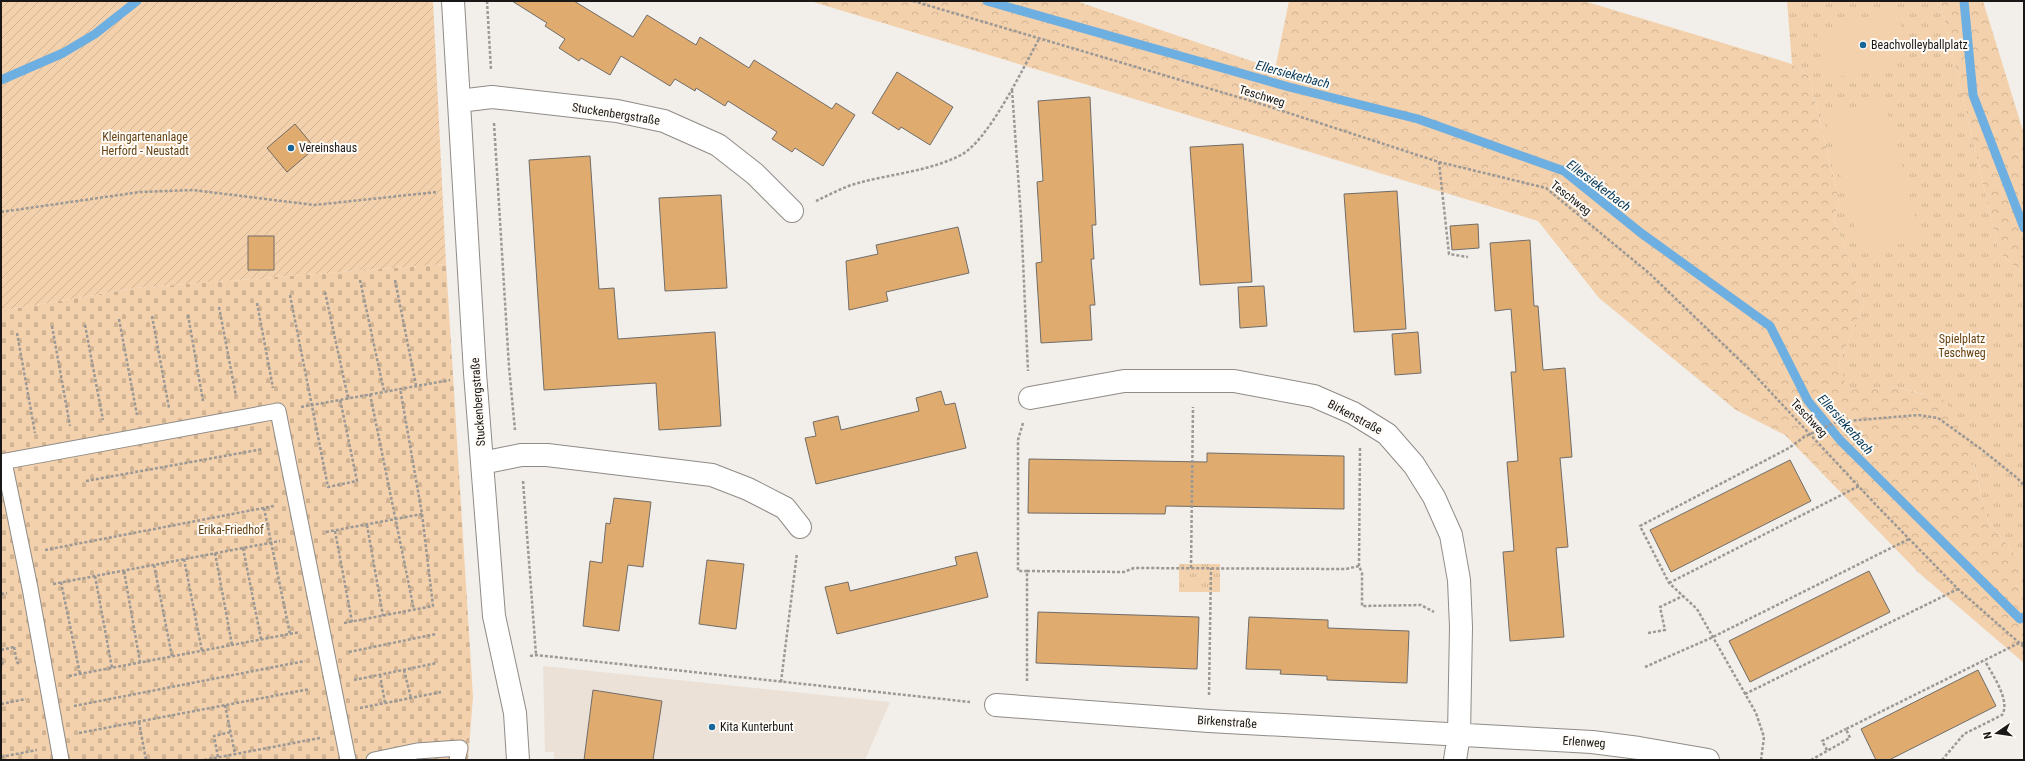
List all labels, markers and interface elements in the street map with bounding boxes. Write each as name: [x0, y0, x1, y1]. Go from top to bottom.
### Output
place label: Beachvolleyballplatz: [1871, 38, 1968, 52]
marker: Beachvolleyballplatz: [1858, 40, 1868, 50]
water label: Ellersiekerbach: [1254, 57, 1331, 92]
street label: Teschweg: [1237, 82, 1287, 110]
street label: Stuckenbergstraße: [571, 100, 661, 128]
park label: Kleingartenanlage Herford - Neustadt: [101, 130, 189, 158]
place label: Vereinshaus: [299, 141, 357, 155]
marker: Vereinshaus: [286, 143, 296, 153]
water label: Ellersiekerbach: [1564, 157, 1633, 214]
street label: Teschweg: [1548, 178, 1594, 218]
park label: Spielplatz Teschweg: [1938, 332, 1986, 360]
street label: Stuckenbergstraße: [468, 357, 488, 447]
water label: Ellersiekerbach: [1815, 391, 1877, 458]
street label: Teschweg: [1788, 396, 1830, 440]
street label: Birkenstraße: [1325, 397, 1385, 437]
park label: Erika-Friedhof: [198, 523, 264, 537]
street label: Birkenstraße: [1197, 713, 1258, 731]
north arrow: [1977, 713, 2017, 753]
place label: Kita Kunterbunt: [720, 720, 794, 734]
marker: Kita Kunterbunt: [707, 722, 717, 732]
text: N: [1981, 730, 1995, 740]
street label: Erlenweg: [1562, 734, 1606, 750]

